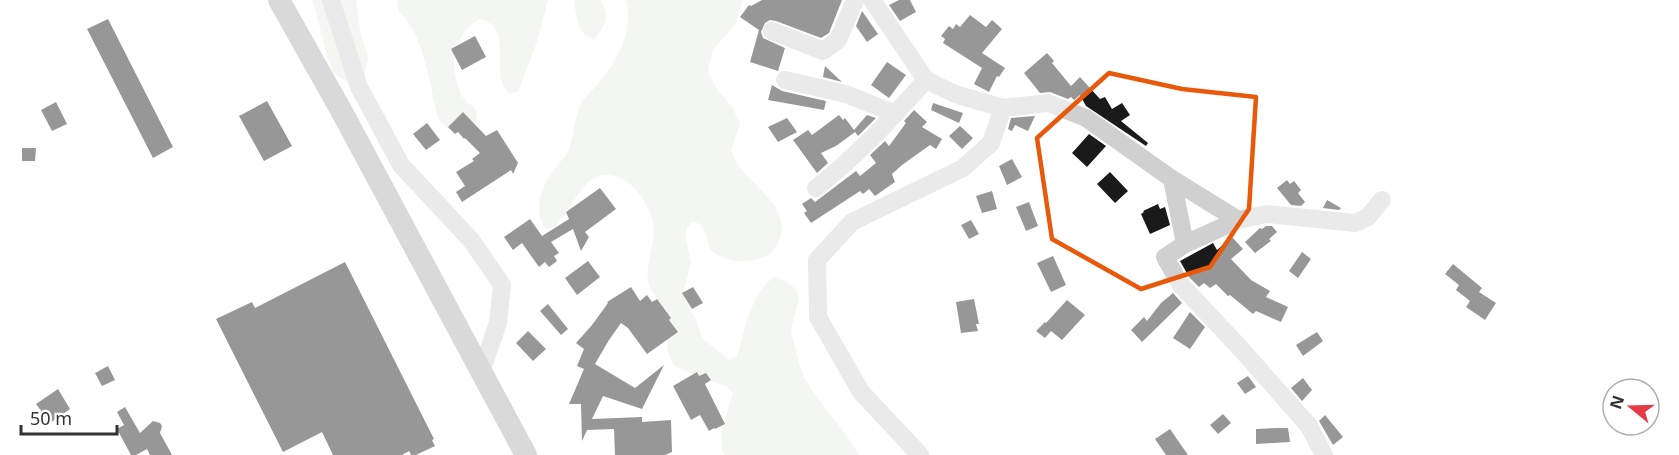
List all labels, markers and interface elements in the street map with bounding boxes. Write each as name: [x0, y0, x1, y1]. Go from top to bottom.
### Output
north arrow: [1601, 377, 1661, 437]
text: N: [1604, 392, 1629, 412]
scale bar: [21, 398, 117, 436]
text: 50 m: [30, 406, 72, 430]

